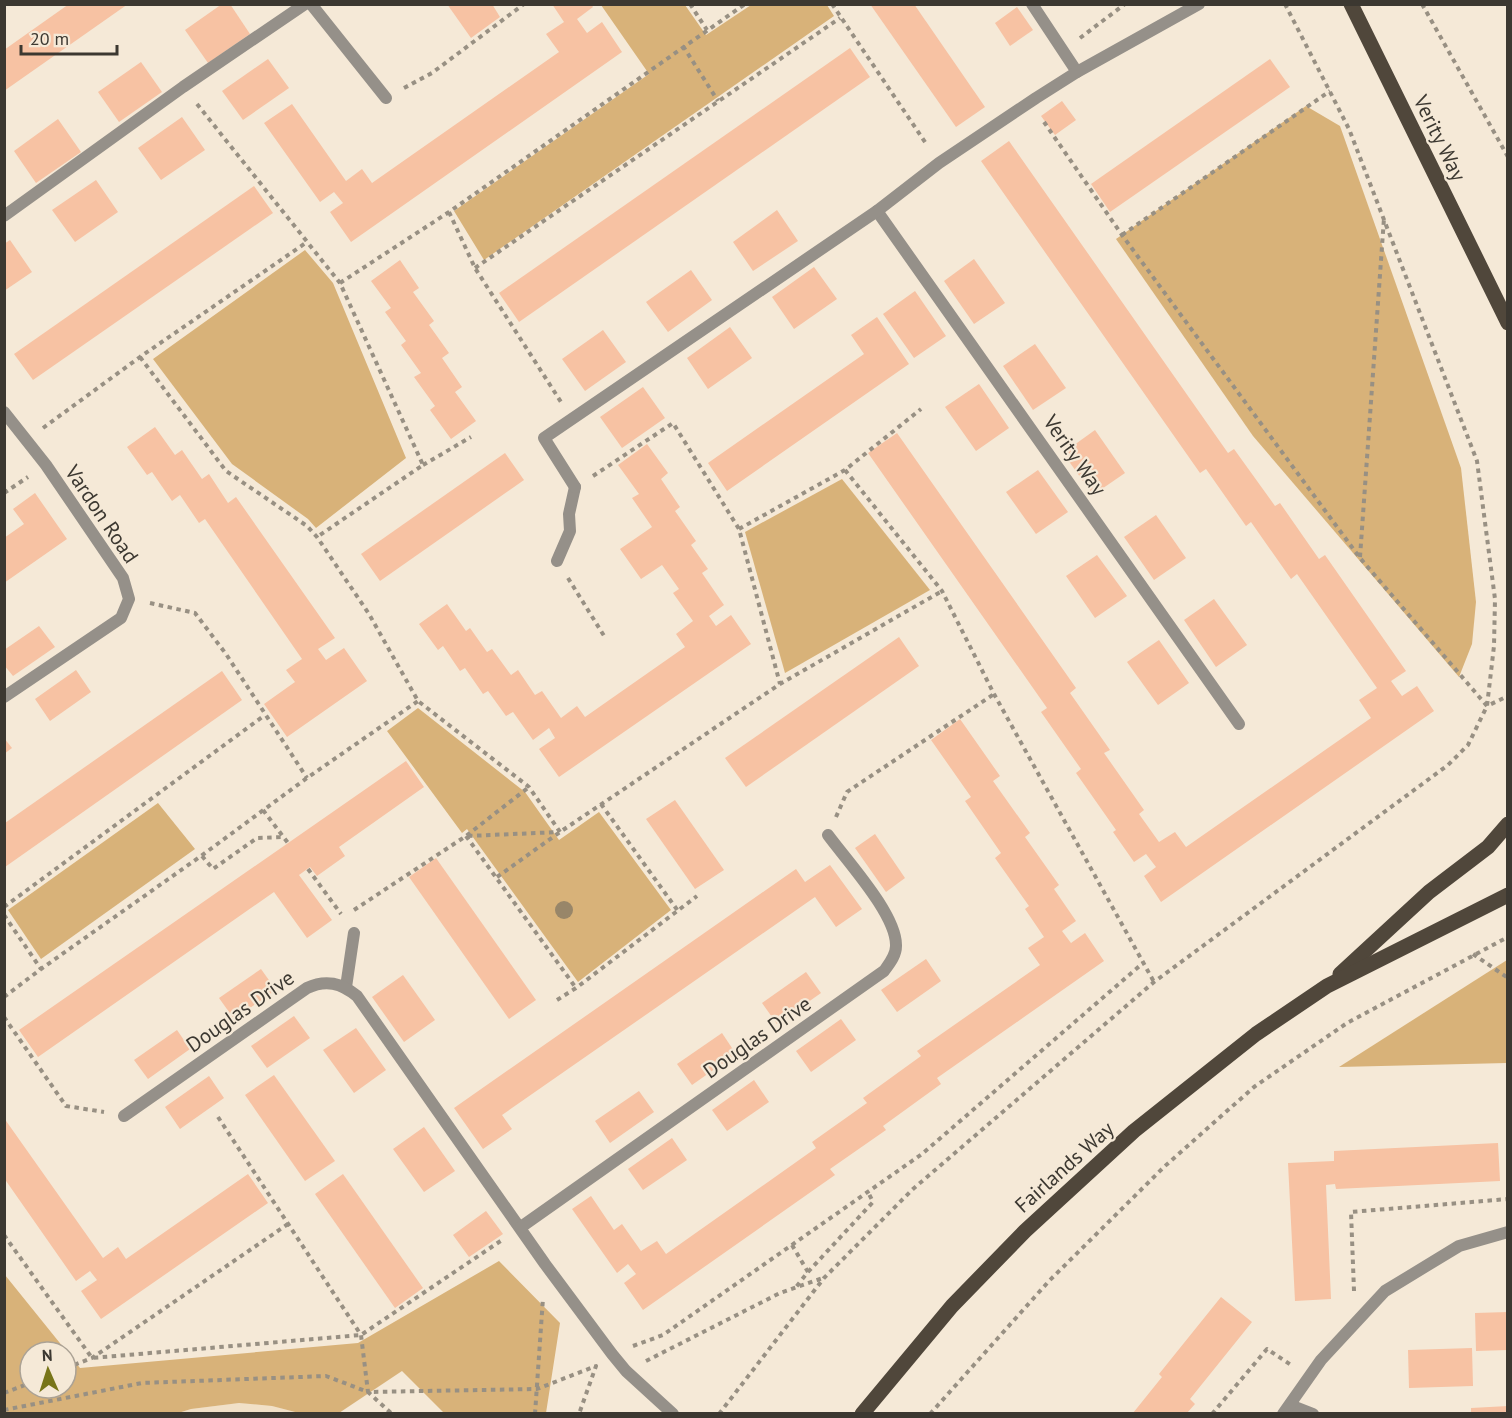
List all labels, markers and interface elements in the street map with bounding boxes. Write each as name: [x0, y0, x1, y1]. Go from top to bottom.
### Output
scale bar: [21, 18, 117, 56]
text: 20 m: [30, 27, 69, 50]
street label: Verity Way: [1407, 90, 1472, 186]
street label: Verity Way: [1037, 409, 1113, 501]
street label: Vardon Road: [59, 459, 145, 568]
street label: Douglas Drive: [181, 964, 299, 1058]
street label: Douglas Drive: [698, 990, 816, 1084]
street label: Fairlands Way: [1009, 1115, 1119, 1219]
north arrow: [18, 1340, 78, 1400]
text: N: [41, 1345, 53, 1365]

